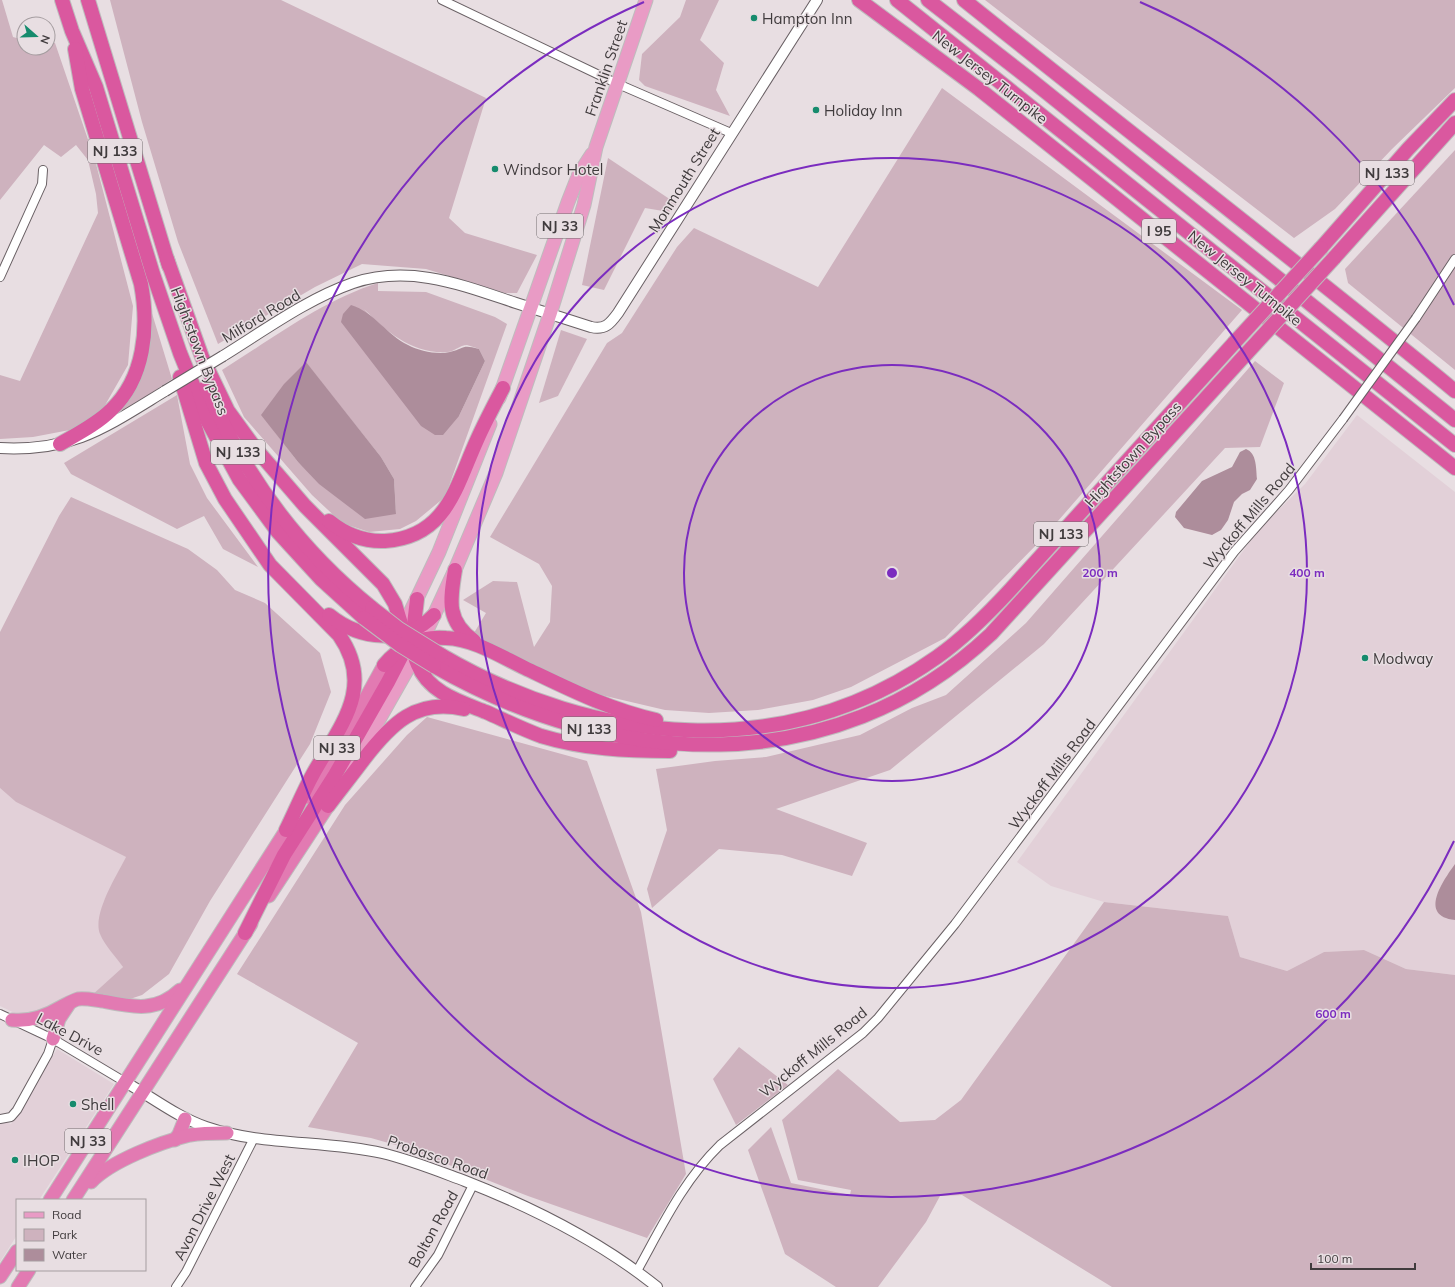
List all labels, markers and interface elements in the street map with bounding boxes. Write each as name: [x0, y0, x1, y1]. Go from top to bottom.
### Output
place label: Hampton Inn: [762, 9, 853, 28]
marker: Hampton Inn: [749, 13, 759, 23]
north arrow: [16, 16, 56, 56]
street label: Franklin Street: [581, 17, 631, 119]
street label: New Jersey Turnpike: [929, 26, 1051, 128]
text: N: [37, 33, 53, 46]
place label: Holiday Inn: [824, 101, 902, 120]
marker: Holiday Inn: [811, 105, 821, 115]
street label: Monmouth Street: [644, 124, 724, 236]
road number: NJ 133: [88, 139, 142, 163]
place label: Windsor Hotel: [503, 160, 603, 179]
road number: NJ 133: [1360, 161, 1414, 185]
marker: Windsor Hotel: [490, 164, 500, 174]
road number: NJ 33: [537, 214, 583, 238]
road number: I 95: [1142, 219, 1176, 243]
street label: New Jersey Turnpike: [1184, 226, 1306, 330]
street label: Hightstown Bypass: [167, 284, 233, 418]
street label: Milford Road: [218, 285, 304, 347]
street label: Hightstown Bypass: [1080, 397, 1186, 511]
road number: NJ 133: [211, 440, 265, 464]
street label: Wyckoff Mills Road: [1199, 459, 1299, 573]
road number: NJ 133: [1034, 522, 1088, 546]
text: 200 m: [1082, 565, 1118, 580]
text: 400 m: [1289, 565, 1325, 580]
centre of rings: [885, 566, 899, 580]
place label: Modway: [1373, 649, 1433, 668]
marker: Modway: [1360, 653, 1370, 663]
street label: Wyckoff Mills Road: [1004, 715, 1100, 833]
road number: NJ 133: [562, 717, 616, 741]
road number: NJ 33: [314, 736, 360, 760]
street label: Wyckoff Mills Road: [755, 1003, 871, 1101]
text: 600 m: [1315, 1006, 1351, 1021]
street label: Lake Drive: [33, 1008, 107, 1060]
place label: Shell: [81, 1095, 114, 1114]
marker: Shell: [68, 1099, 78, 1109]
road number: NJ 33: [65, 1129, 111, 1153]
street label: Probasco Road: [385, 1131, 491, 1183]
place label: IHOP: [23, 1151, 60, 1170]
street label: Avon Drive West: [169, 1151, 239, 1263]
marker: IHOP: [10, 1155, 20, 1165]
street label: Bolton Road: [404, 1187, 462, 1271]
legend: [16, 1199, 146, 1271]
text: Road: [52, 1207, 81, 1222]
text: Park: [52, 1227, 78, 1242]
scale bar: [1311, 1245, 1415, 1271]
text: Water: [52, 1247, 88, 1262]
text: 100 m: [1317, 1251, 1352, 1266]

